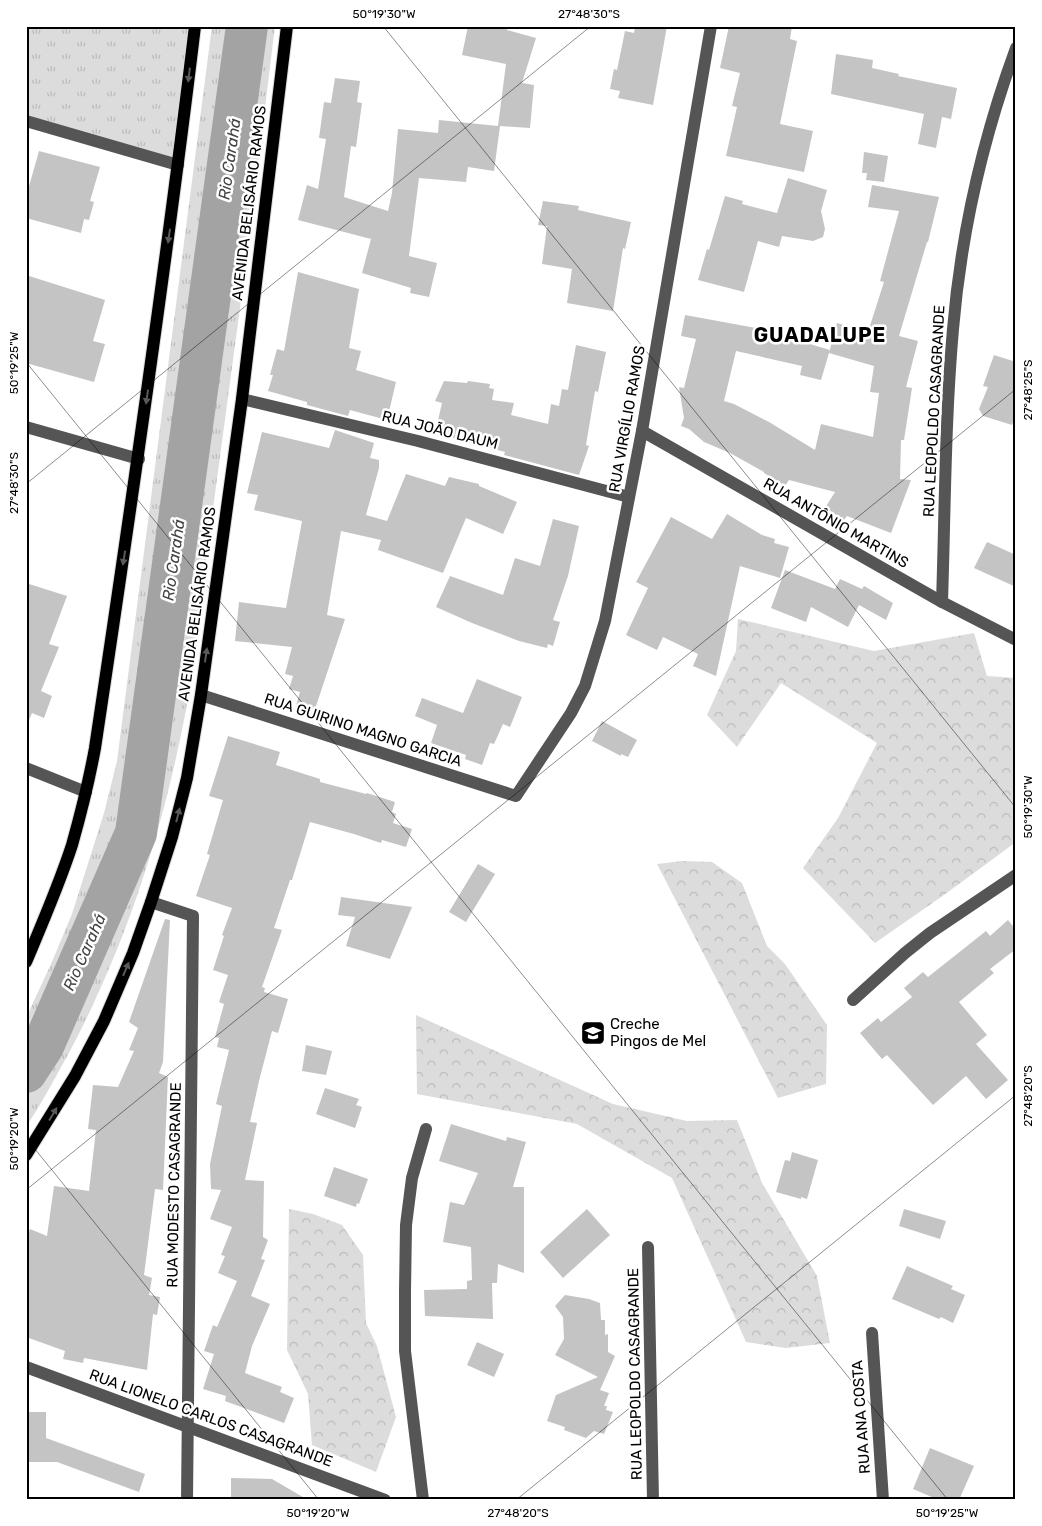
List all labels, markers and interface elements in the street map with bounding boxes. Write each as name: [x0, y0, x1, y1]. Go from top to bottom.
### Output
text: 50°19'30"W: [352, 7, 416, 21]
text: 27°48'30"S: [558, 7, 620, 21]
one-way arrow: [185, 67, 193, 83]
street label: AVENIDA BELISÁRIO RAMOS: [228, 105, 270, 301]
water label: Rio Carahá: [214, 117, 245, 201]
one-way arrow: [165, 228, 173, 244]
street label: RUA LEOPOLDO CASAGRANDE: [919, 305, 949, 517]
district label: GUADALUPE: [754, 323, 886, 347]
text: 50°19'25"W: [7, 331, 21, 394]
street label: RUA VIRGÍLIO RAMOS: [605, 344, 649, 494]
text: 27°48'25"S: [1021, 359, 1035, 421]
one-way arrow: [143, 389, 151, 405]
street label: RUA JOÃO DAUM: [380, 407, 500, 453]
text: 27°48'30"S: [7, 452, 21, 514]
street label: RUA ANTÔNIO MARTINS: [760, 474, 912, 572]
street label: AVENIDA BELISÁRIO RAMOS: [174, 506, 220, 702]
water label: Rio Carahá: [158, 518, 189, 602]
one-way arrow: [119, 550, 127, 566]
one-way arrow: [203, 647, 211, 663]
street label: RUA GUIRINO MAGNO GARCIA: [262, 690, 464, 770]
text: 50°19'30"W: [1021, 775, 1035, 839]
one-way arrow: [174, 807, 182, 823]
water label: Rio Carahá: [59, 911, 110, 994]
one-way arrow: [123, 962, 131, 976]
place label: Creche Pingos de Mel: [610, 1015, 706, 1050]
school or university icon: Creche Pingos de Mel: [580, 1020, 606, 1046]
text: 27°48'20"S: [1021, 1065, 1035, 1127]
street label: RUA MODESTO CASAGRANDE: [163, 1082, 185, 1288]
text: 50°19'20"W: [7, 1107, 21, 1171]
one-way arrow: [48, 1107, 57, 1120]
street label: RUA LEOPOLDO CASAGRANDE: [624, 1268, 646, 1480]
street label: RUA ANA COSTA: [848, 1360, 874, 1474]
street label: RUA LIONELO CARLOS CASAGRANDE: [87, 1365, 335, 1471]
text: 50°19'20"W: [286, 1506, 350, 1520]
text: 27°48'20"S: [487, 1506, 549, 1520]
text: 50°19'25"W: [916, 1506, 979, 1520]

